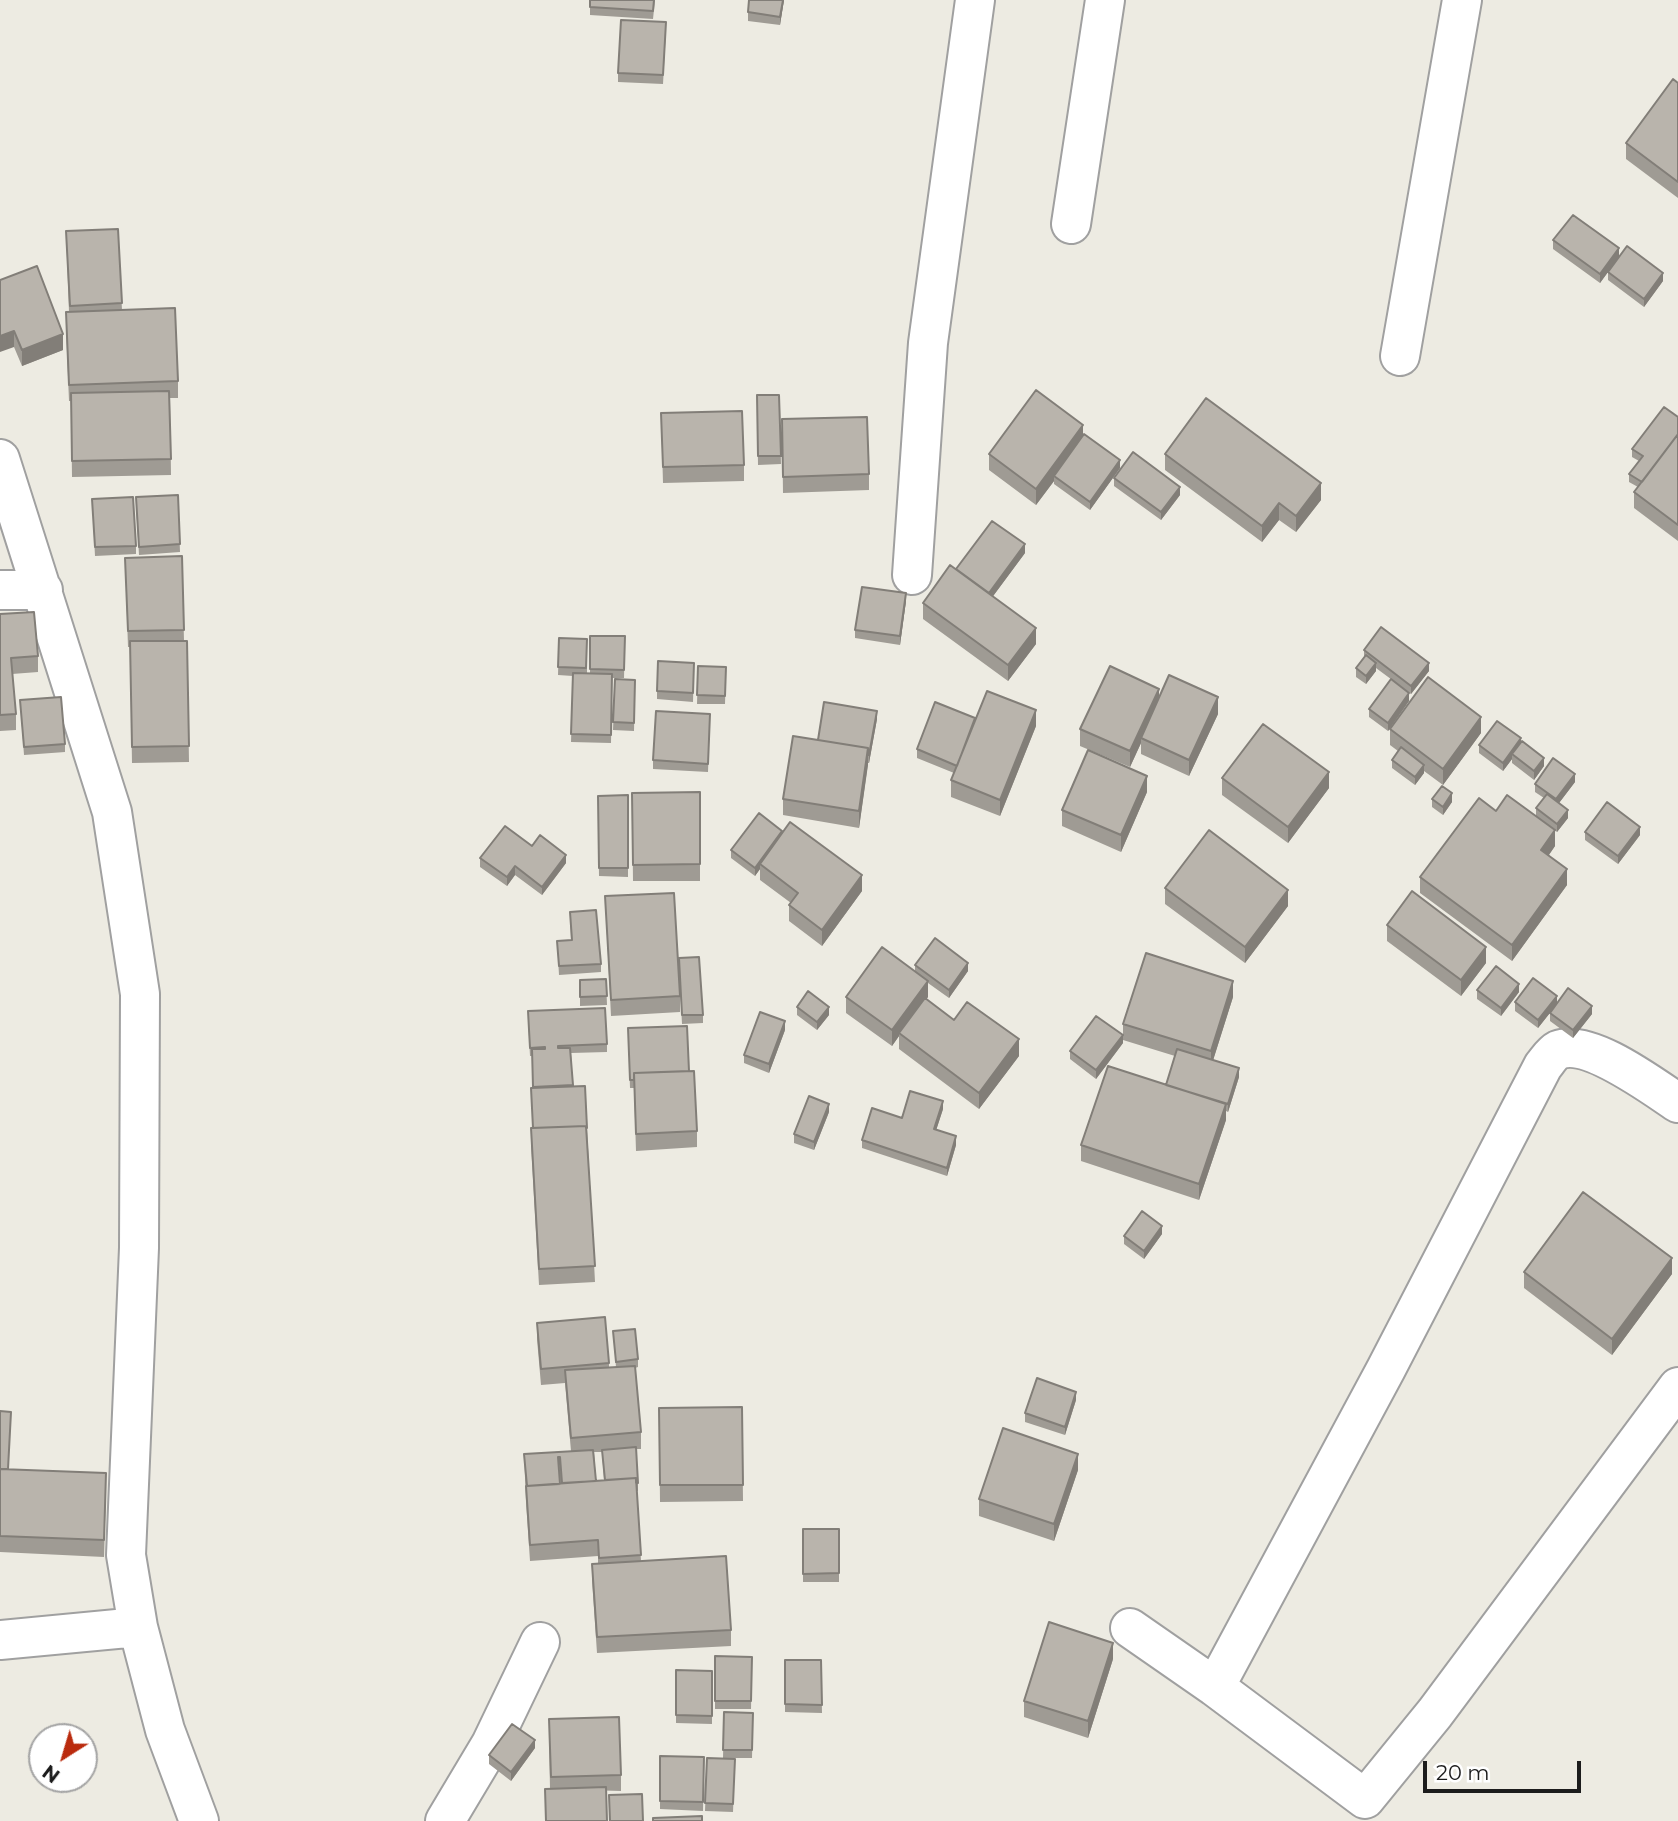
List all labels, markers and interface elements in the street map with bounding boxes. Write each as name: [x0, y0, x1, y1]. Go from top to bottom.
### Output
north arrow: [28, 1723, 98, 1793]
scale bar: [1426, 1748, 1584, 1792]
text: N: [38, 1760, 64, 1787]
text: 20 m: [1436, 1760, 1490, 1785]

